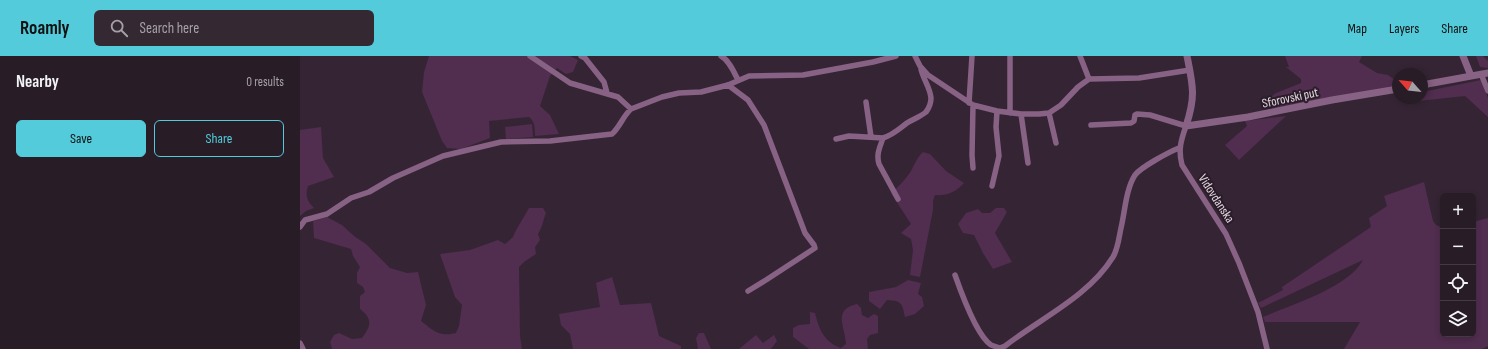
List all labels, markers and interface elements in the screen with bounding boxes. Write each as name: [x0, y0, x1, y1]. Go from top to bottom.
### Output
search box: [94, 10, 374, 46]
text: Roamly: [20, 17, 70, 40]
icon: search: [108, 17, 130, 39]
text: Search here: [140, 19, 199, 38]
text: Map: [1347, 20, 1367, 37]
text: Layers: [1389, 20, 1419, 37]
text: Share: [1441, 20, 1468, 37]
north arrow: [1392, 68, 1428, 104]
text: Nearby: [16, 72, 59, 92]
text: 0 results: [246, 74, 284, 90]
street label: Sforovski put: [1261, 84, 1320, 112]
button: Save: [16, 120, 146, 157]
button: Share: [154, 120, 284, 157]
street label: Vidovdanska: [1195, 171, 1238, 226]
map controls: [1440, 193, 1476, 337]
button: +: [1440, 193, 1476, 229]
button: −: [1440, 229, 1476, 265]
button: locate: [1440, 265, 1476, 301]
button: layers: [1440, 301, 1476, 337]

